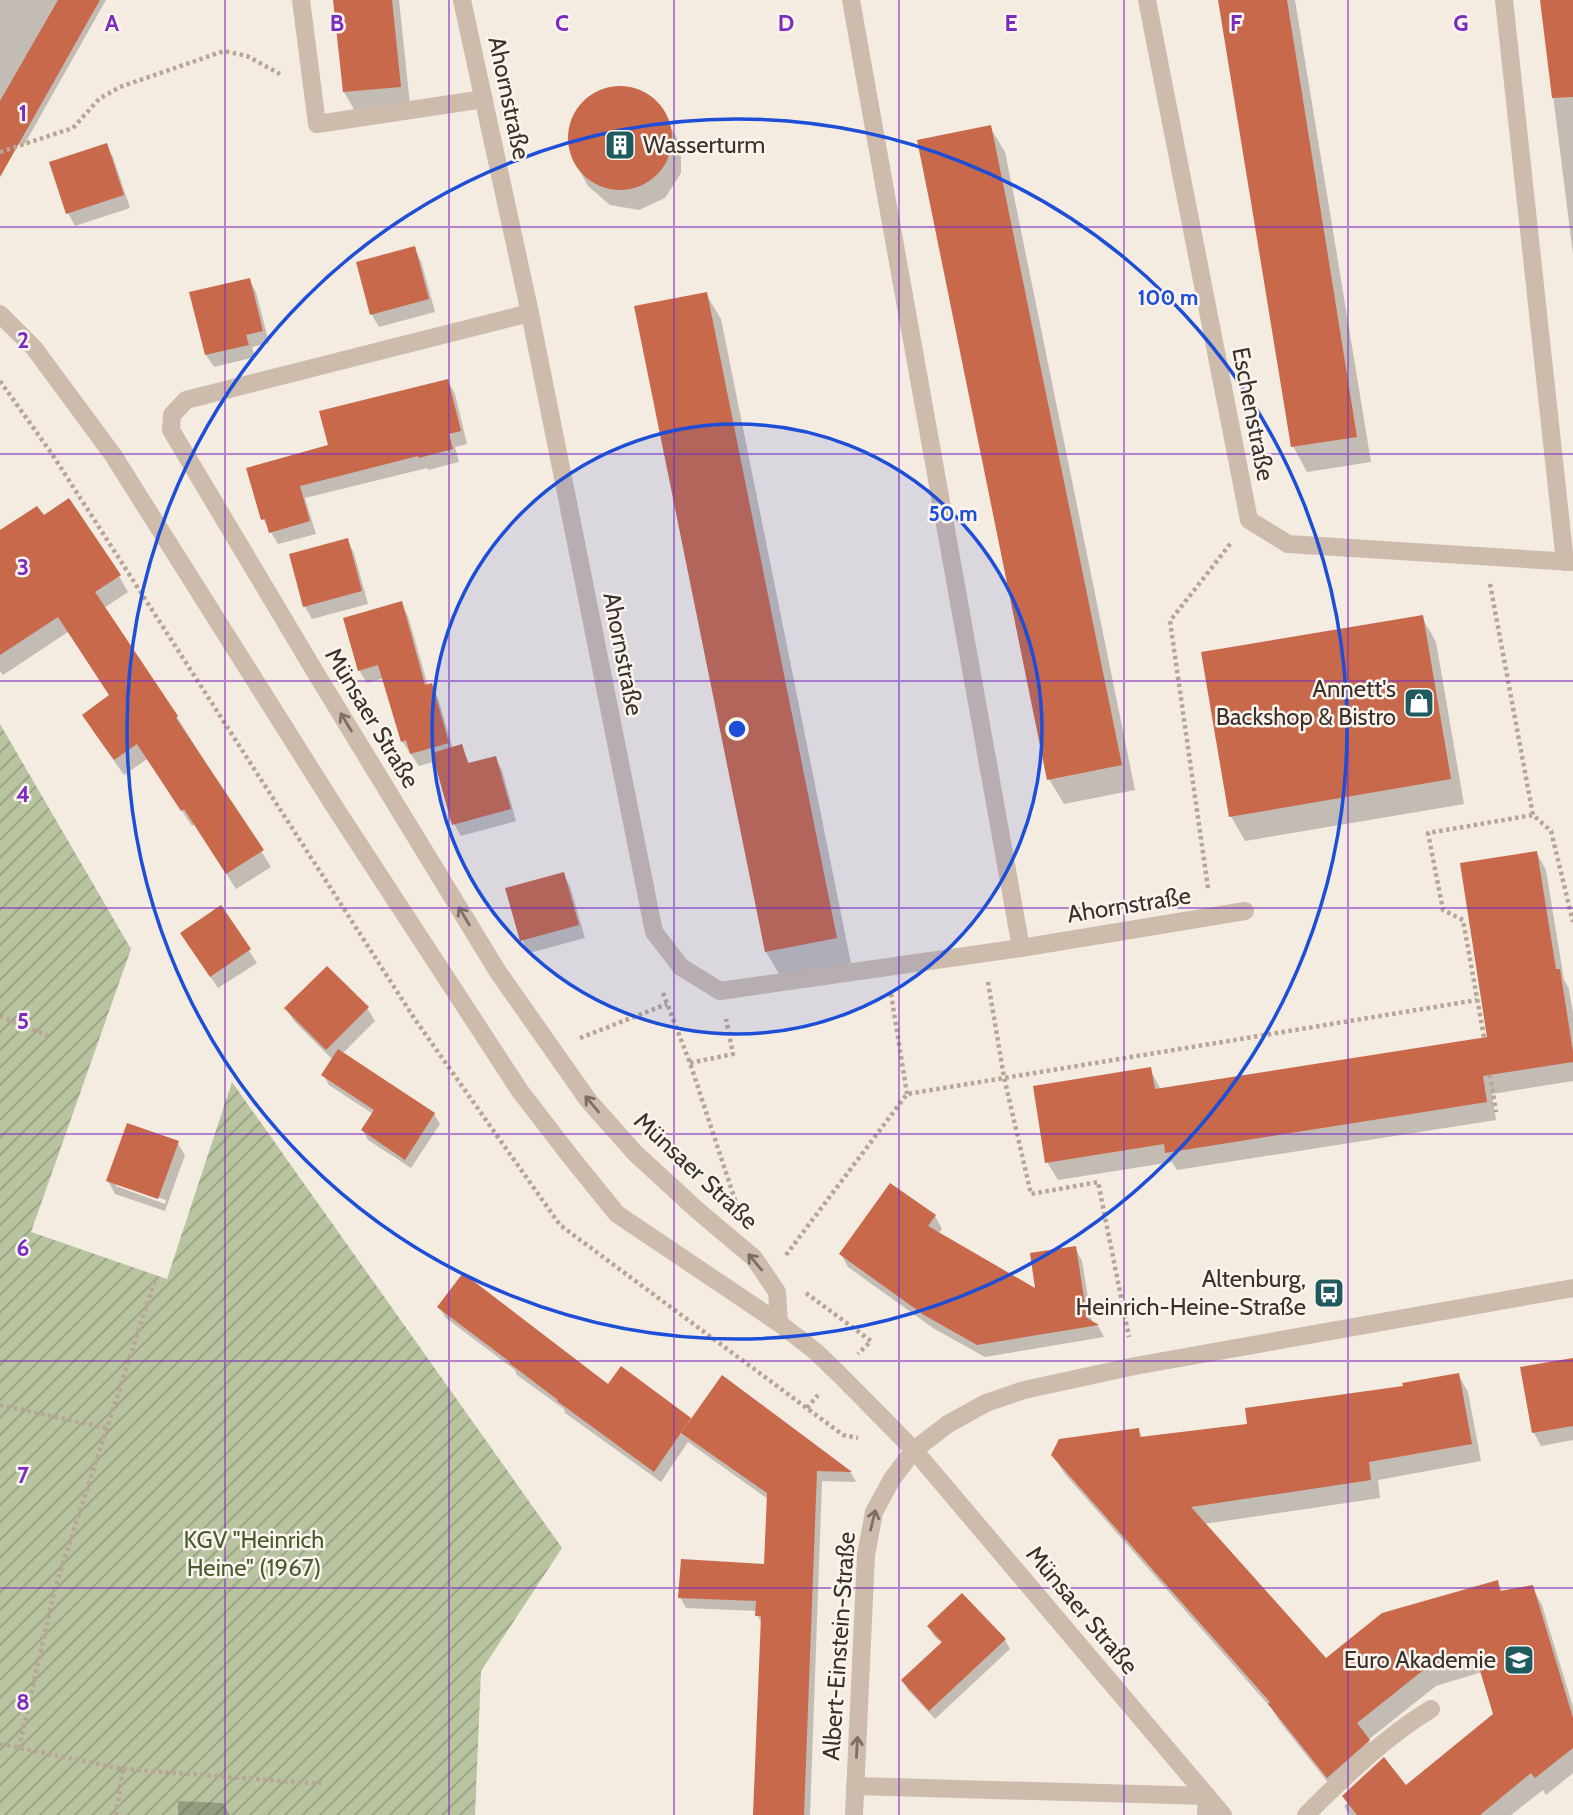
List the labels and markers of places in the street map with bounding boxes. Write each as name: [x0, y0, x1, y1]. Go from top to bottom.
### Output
building icon: Wasserturm: [603, 128, 637, 162]
place label: Wasserturm: [643, 130, 765, 159]
place label: Annett's Backshop & Bistro: [1216, 674, 1396, 731]
shop icon: Annett's Backshop & Bistro: [1402, 686, 1436, 720]
centre of rings: [725, 717, 749, 741]
place label: Altenburg, Heinrich-Heine-Straße: [1076, 1264, 1306, 1321]
bus stop icon: Altenburg, Heinrich-Heine-Straße: [1312, 1276, 1346, 1310]
school or university icon: Euro Akademie: [1502, 1643, 1536, 1677]
place label: Euro Akademie: [1344, 1645, 1496, 1674]

